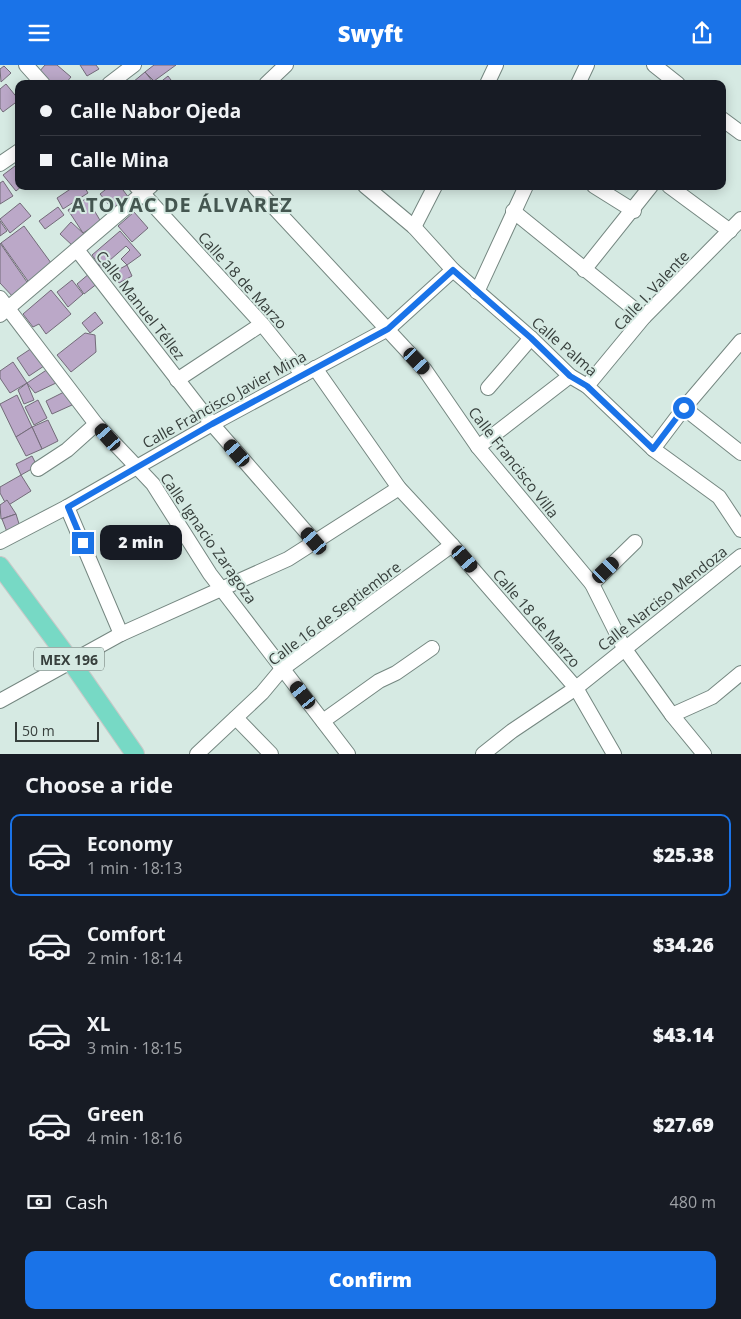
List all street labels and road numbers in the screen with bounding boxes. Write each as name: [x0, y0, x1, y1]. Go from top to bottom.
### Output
street label: Calle 18 de Marzo: [194, 227, 292, 333]
street label: Calle Manuel Téllez: [92, 246, 190, 364]
street label: Calle I. Valente: [609, 246, 693, 334]
street label: Calle Palma: [528, 312, 602, 380]
street label: Calle Francisco Javier Mina: [139, 346, 309, 452]
street label: Calle Francisco Villa: [464, 402, 564, 522]
street label: Calle Ignacio Zaragoza: [156, 469, 262, 607]
street label: Calle Narciso Mendoza: [593, 541, 731, 655]
street label: Calle 16 de Septiembre: [264, 556, 404, 670]
street label: Calle 18 de Marzo: [489, 565, 585, 671]
road number: MEX 196: [34, 647, 104, 671]

